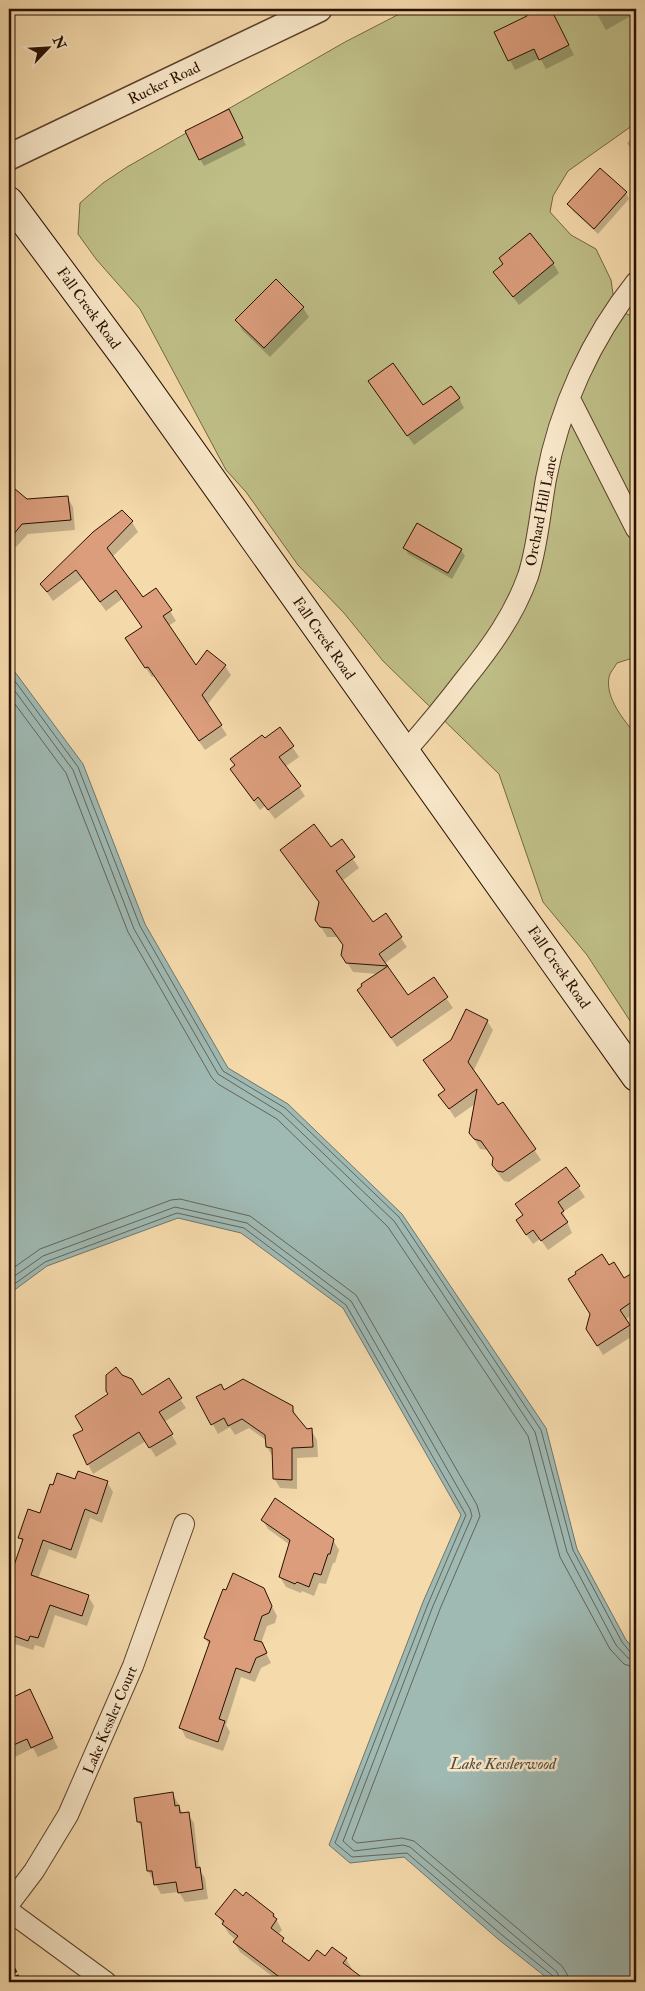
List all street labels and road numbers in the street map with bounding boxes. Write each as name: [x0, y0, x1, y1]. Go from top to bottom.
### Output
street label: Rucker Road: [125, 58, 204, 109]
street label: Fall Creek Road: [53, 264, 125, 353]
street label: Orchard Hill Lane: [521, 454, 562, 568]
street label: Fall Creek Road: [288, 593, 359, 684]
street label: Fall Creek Road: [523, 922, 594, 1013]
street label: Lake Kessler Court: [79, 1663, 142, 1777]

